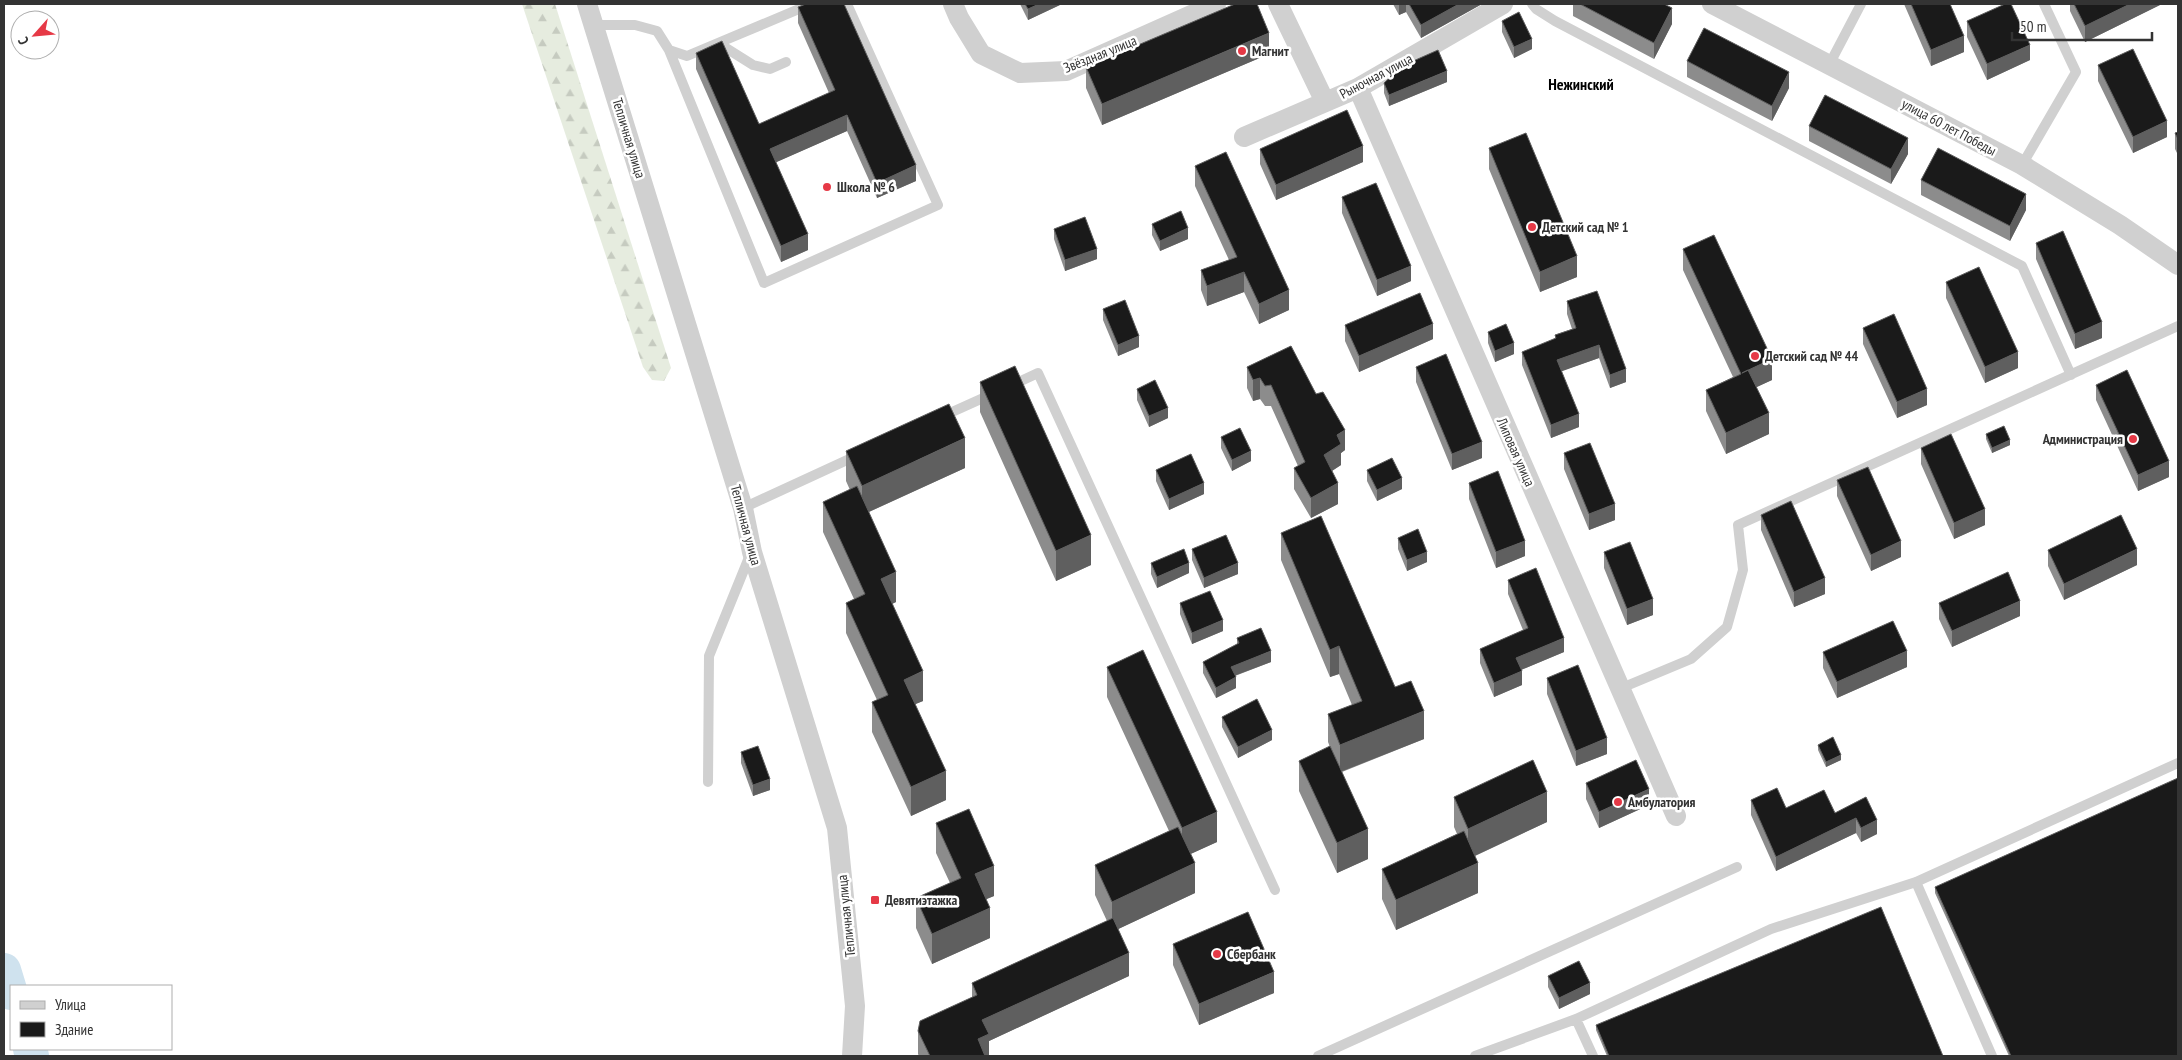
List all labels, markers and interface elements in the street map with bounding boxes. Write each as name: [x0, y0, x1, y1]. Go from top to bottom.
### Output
north arrow: [10, 10, 60, 60]
scale bar: [2012, 10, 2152, 42]
text: 50 m: [2020, 17, 2046, 36]
street label: Звёздная улица: [1061, 31, 1139, 77]
text: С: [14, 33, 33, 48]
place label: Магнит: [1252, 42, 1289, 60]
marker: Магнит: [1236, 45, 1248, 57]
street label: Рыночная улица: [1337, 49, 1415, 103]
district label: Нежинский: [1548, 74, 1614, 94]
street label: улица 60 лет Победы: [1899, 95, 1999, 159]
street label: Тепличная улица: [608, 96, 650, 180]
place label: Школа № 6: [837, 178, 895, 196]
marker: Школа № 6: [821, 181, 833, 193]
place label: Детский сад № 1: [1542, 218, 1629, 236]
marker: Детский сад № 1: [1526, 221, 1538, 233]
place label: Детский сад № 44: [1765, 347, 1859, 365]
marker: Детский сад № 44: [1749, 350, 1761, 362]
street label: Липовая улица: [1492, 414, 1539, 489]
place label: Администрация: [2042, 430, 2123, 448]
marker: Администрация: [2127, 433, 2139, 445]
street label: Тепличная улица: [727, 483, 765, 567]
place label: Амбулатория: [1627, 793, 1696, 811]
marker: Амбулатория: [1612, 796, 1624, 808]
street label: Тепличная улица: [833, 874, 859, 958]
place label: Девятиэтажка: [885, 891, 957, 909]
marker: Девятиэтажка: [869, 894, 881, 906]
place label: Сбербанк: [1227, 945, 1276, 963]
marker: Сбербанк: [1211, 948, 1223, 960]
legend: [10, 985, 172, 1050]
text: Улица: [55, 995, 86, 1014]
text: Здание: [55, 1020, 93, 1039]

